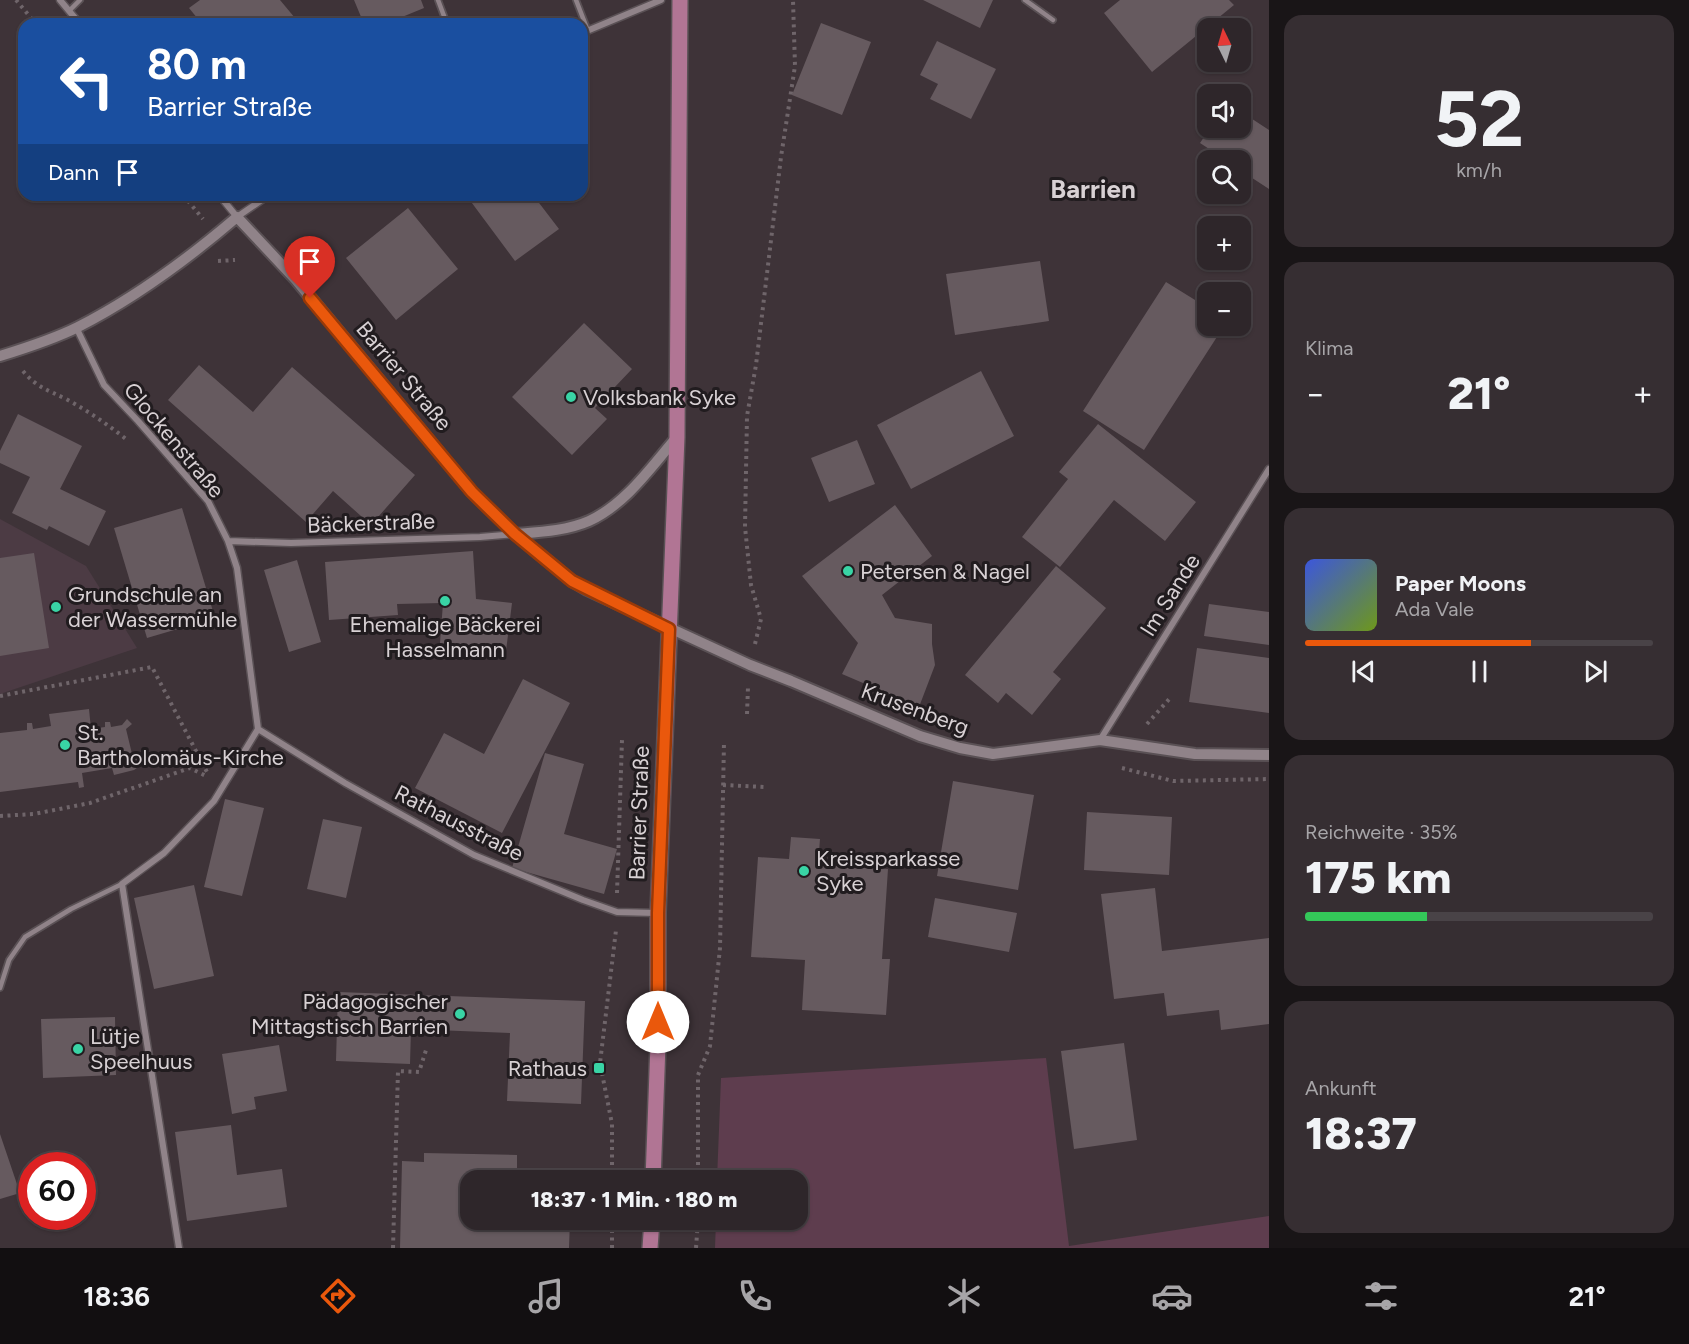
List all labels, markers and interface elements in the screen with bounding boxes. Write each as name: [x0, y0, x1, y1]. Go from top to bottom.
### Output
north arrow: [1197, 18, 1251, 72]
map controls: [1197, 18, 1251, 336]
text: 80 m: [147, 39, 247, 90]
icon: left: [48, 42, 126, 120]
text: 52: [1434, 72, 1524, 166]
button: sound: [1197, 84, 1251, 138]
text: Barrier Straße: [147, 90, 312, 123]
button: search: [1197, 150, 1251, 204]
icon: arrive: [111, 156, 144, 189]
text: km/h: [1456, 158, 1502, 182]
text: Dann: [48, 159, 99, 186]
district label: Barrien: [1050, 173, 1136, 205]
button: +: [1197, 216, 1251, 270]
pin: [284, 236, 335, 298]
icon: arrive: [293, 245, 326, 278]
button: −: [1197, 282, 1251, 336]
street label: Barrier Straße: [350, 316, 458, 436]
text: Klima: [1305, 336, 1353, 360]
text: 21°: [1448, 366, 1510, 420]
text: −: [1305, 374, 1326, 413]
text: +: [1632, 374, 1653, 413]
street label: Glockenstraße: [118, 377, 230, 503]
place label: Volksbank Syke: [583, 384, 736, 411]
marker: Volksbank Syke: [564, 390, 578, 404]
street label: Bäckerstraße: [307, 507, 435, 539]
street label: Im Sande: [1134, 549, 1206, 641]
place label: Petersen & Nagel: [860, 558, 1030, 585]
marker: Petersen & Nagel: [841, 564, 855, 578]
text: Paper Moons: [1395, 570, 1526, 597]
place label: Grundschule an der Wassermühle: [68, 581, 237, 633]
marker: Ehemalige Bäckerei Hasselmann: [438, 594, 452, 608]
text: Ada Vale: [1395, 597, 1474, 621]
marker: Grundschule an der Wassermühle: [49, 600, 63, 614]
place label: Ehemalige Bäckerei Hasselmann: [349, 611, 541, 663]
icon: previous: [1347, 655, 1380, 688]
icon: pause: [1463, 655, 1496, 688]
icon: next: [1579, 655, 1612, 688]
street label: Krusenberg: [857, 677, 973, 741]
place label: St. Bartholomäus-Kirche: [77, 719, 284, 771]
marker: St. Bartholomäus-Kirche: [58, 738, 72, 752]
street label: Barrier Straße: [623, 745, 655, 881]
street label: Rathausstraße: [390, 779, 528, 867]
text: Reichweite · 35%: [1305, 820, 1457, 844]
place label: Kreissparkasse Syke: [816, 845, 960, 897]
text: 175 km: [1305, 850, 1451, 904]
marker: Kreissparkasse Syke: [797, 864, 811, 878]
place label: Pädagogischer Mittagstisch Barrien: [251, 988, 449, 1040]
position arrow: [626, 990, 690, 1054]
marker: Pädagogischer Mittagstisch Barrien: [453, 1007, 467, 1021]
place label: Lütje Speelhuus: [90, 1023, 192, 1075]
marker: Lütje Speelhuus: [71, 1042, 85, 1056]
place label: Rathaus: [508, 1055, 587, 1082]
marker: Rathaus: [592, 1061, 606, 1075]
text: Ankunft: [1305, 1076, 1377, 1100]
text: 18:37: [1305, 1106, 1417, 1160]
speed limit sign: 60: [18, 1152, 96, 1230]
text: 18:37 · 1 Min. · 180 m: [531, 1186, 737, 1213]
icon: directions: [317, 1275, 359, 1317]
icon: music: [525, 1275, 567, 1317]
icon: phone: [734, 1275, 776, 1317]
icon: climate: [943, 1275, 985, 1317]
icon: car: [1151, 1275, 1193, 1317]
icon: filters: [1360, 1275, 1402, 1317]
text: 18:36: [83, 1280, 150, 1313]
text: 21°: [1568, 1280, 1606, 1313]

